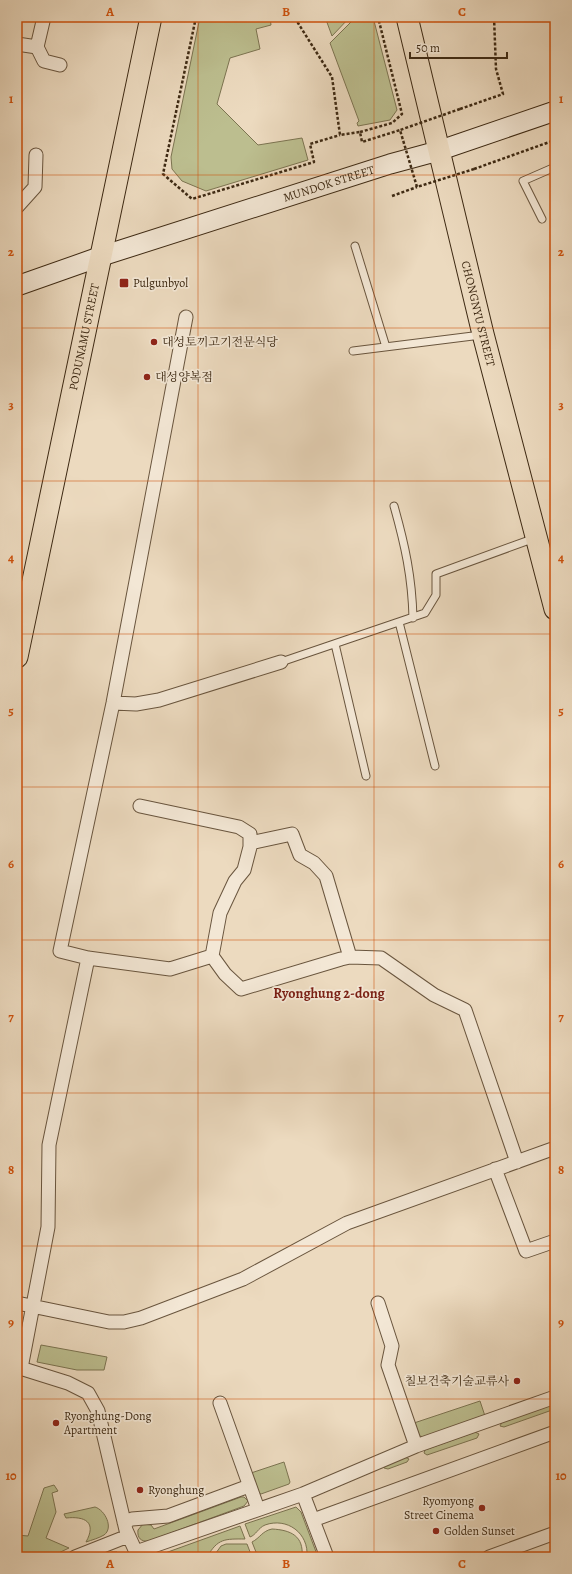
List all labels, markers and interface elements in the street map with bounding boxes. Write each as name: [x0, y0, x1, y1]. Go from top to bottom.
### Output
text: A: [105, 3, 115, 20]
text: B: [282, 3, 290, 20]
text: C: [458, 3, 466, 20]
scale bar: [410, 34, 507, 60]
text: 50 m: [416, 40, 440, 56]
text: 1: [9, 90, 14, 107]
text: 1: [559, 90, 564, 107]
street label: MUNDOK STREET: [281, 161, 377, 206]
text: 2: [8, 243, 15, 260]
text: 2: [558, 243, 565, 260]
street label: CHONGNYU STREET: [458, 259, 499, 369]
place label: Pulgunbyol: [133, 275, 188, 291]
marker: Pulgunbyol: [118, 277, 130, 289]
street label: PODUNAMU STREET: [65, 282, 103, 392]
place label: 대성토끼고기전문식당: [162, 334, 278, 350]
marker: 대성토끼고기전문식당: [149, 337, 159, 347]
place label: 대성양복점: [155, 369, 213, 385]
marker: 대성양복점: [142, 372, 152, 382]
text: 3: [8, 396, 14, 413]
text: 3: [558, 396, 564, 413]
text: 4: [8, 549, 14, 566]
text: 4: [558, 549, 564, 566]
text: 5: [8, 702, 14, 719]
text: 5: [558, 702, 564, 719]
text: 6: [8, 855, 14, 872]
text: 6: [558, 855, 564, 872]
district label: Ryonghung 2-dong: [273, 984, 386, 1003]
text: 7: [8, 1008, 14, 1025]
text: 7: [558, 1008, 564, 1025]
text: 8: [8, 1161, 14, 1178]
text: 8: [558, 1161, 564, 1178]
text: 9: [8, 1314, 14, 1331]
text: 9: [558, 1314, 564, 1331]
place label: 칠보건축기술교류사: [405, 1373, 509, 1389]
marker: 칠보건축기술교류사: [512, 1376, 522, 1386]
place label: Ryonghung-Dong Apartment: [63, 1408, 152, 1438]
marker: Ryonghung-Dong Apartment: [51, 1418, 61, 1428]
text: 10: [5, 1467, 17, 1484]
text: 10: [555, 1467, 567, 1484]
place label: Ryonghung: [148, 1482, 204, 1498]
marker: Ryonghung: [135, 1485, 145, 1495]
place label: Ryomyong Street Cinema: [404, 1493, 474, 1523]
marker: Ryomyong Street Cinema: [477, 1503, 487, 1513]
place label: Golden Sunset: [444, 1523, 515, 1539]
marker: Golden Sunset: [431, 1526, 441, 1536]
text: A: [105, 1555, 115, 1572]
text: B: [282, 1555, 290, 1572]
text: C: [458, 1555, 466, 1572]

